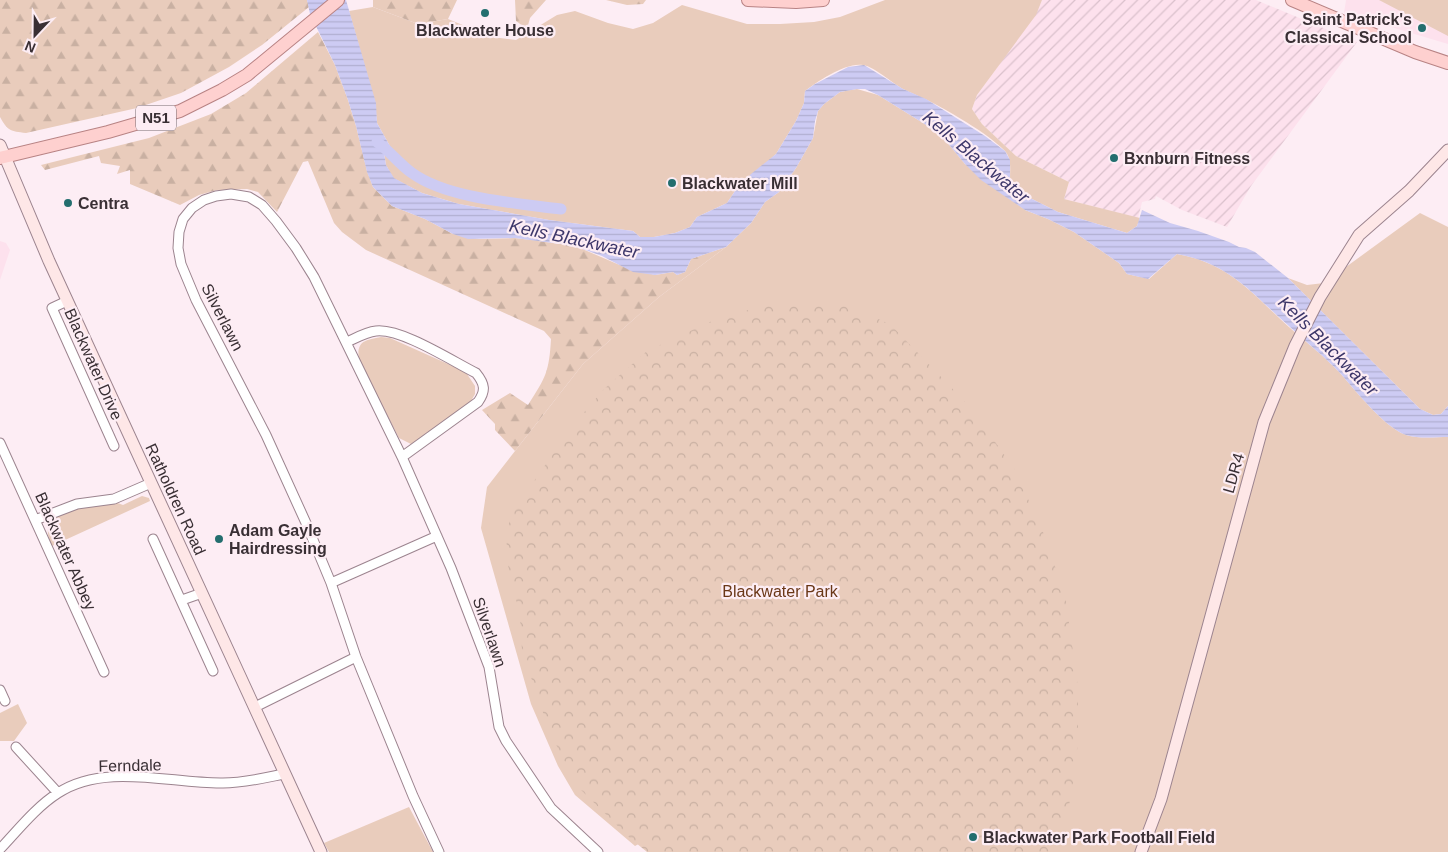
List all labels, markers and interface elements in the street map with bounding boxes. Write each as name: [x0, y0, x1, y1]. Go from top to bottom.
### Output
marker: Blackwater House: [479, 7, 491, 19]
north arrow: [10, 10, 60, 60]
place label: Saint Patrick's Classical School: [1285, 11, 1412, 46]
place label: Blackwater House: [416, 22, 554, 39]
marker: Saint Patrick's Classical School: [1416, 22, 1428, 34]
text: N: [22, 38, 38, 56]
road number: N51: [136, 106, 176, 130]
water label: Kells Blackwater: [919, 107, 1034, 208]
place label: Bxnburn Fitness: [1124, 150, 1250, 167]
marker: Bxnburn Fitness: [1108, 152, 1120, 164]
place label: Blackwater Mill: [682, 175, 798, 192]
marker: Blackwater Mill: [666, 177, 678, 189]
place label: Centra: [78, 195, 129, 212]
marker: Centra: [62, 197, 74, 209]
water label: Kells Blackwater: [507, 215, 642, 263]
street label: Silverlawn: [198, 281, 247, 354]
water label: Kells Blackwater: [1274, 292, 1382, 400]
street label: Blackwater Drive: [61, 306, 126, 423]
street label: Ratholdren Road: [142, 441, 209, 558]
street label: LDR4: [1220, 451, 1247, 495]
street label: Blackwater Abbey: [32, 490, 99, 613]
place label: Adam Gayle Hairdressing: [229, 522, 327, 557]
marker: Adam Gayle Hairdressing: [213, 533, 225, 545]
park label: Blackwater Park: [722, 583, 839, 600]
street label: Silverlawn: [470, 595, 509, 669]
street label: Ferndale: [98, 756, 162, 775]
place label: Blackwater Park Football Field: [983, 829, 1215, 846]
marker: Blackwater Park Football Field: [967, 831, 979, 843]

